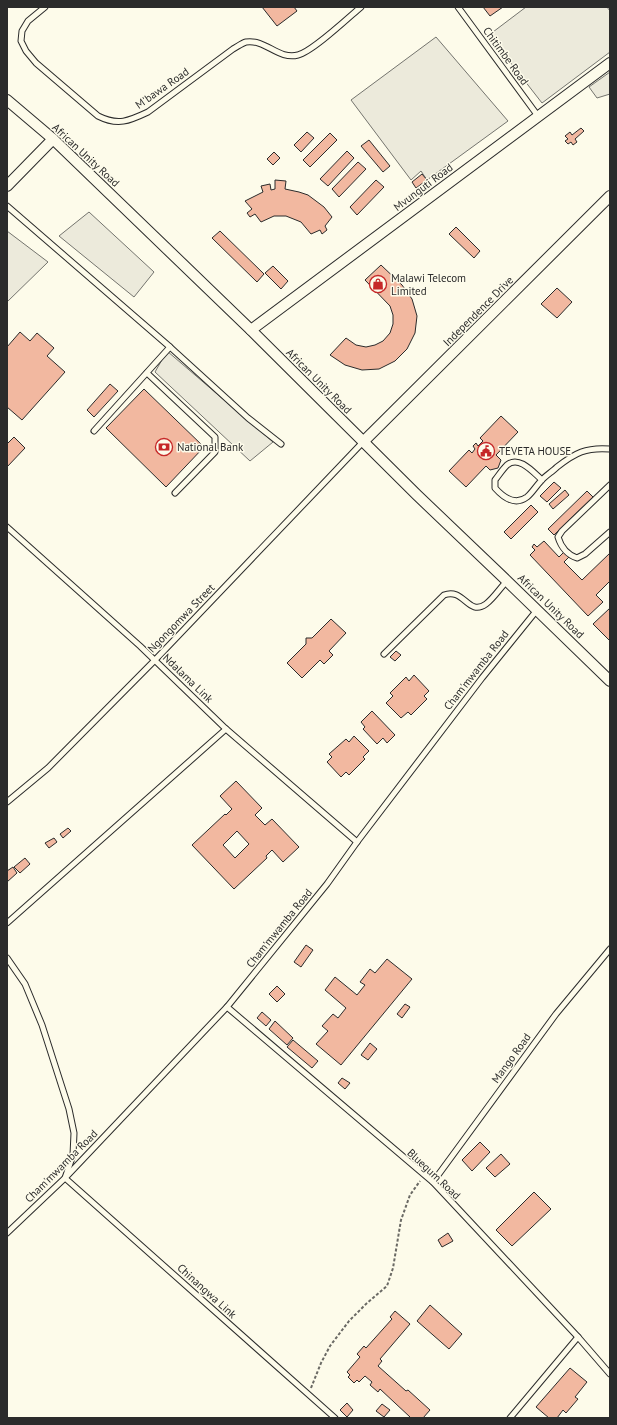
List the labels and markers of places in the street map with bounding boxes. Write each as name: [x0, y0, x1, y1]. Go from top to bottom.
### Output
place label: Malawi Telecom Limited: [391, 271, 466, 298]
shop icon: Malawi Telecom Limited: [368, 274, 388, 294]
bank icon: National Bank: [154, 437, 174, 457]
place label: National Bank: [177, 440, 244, 454]
public building icon: TEVETA HOUSE: [476, 441, 496, 461]
place label: TEVETA HOUSE: [499, 444, 571, 458]

